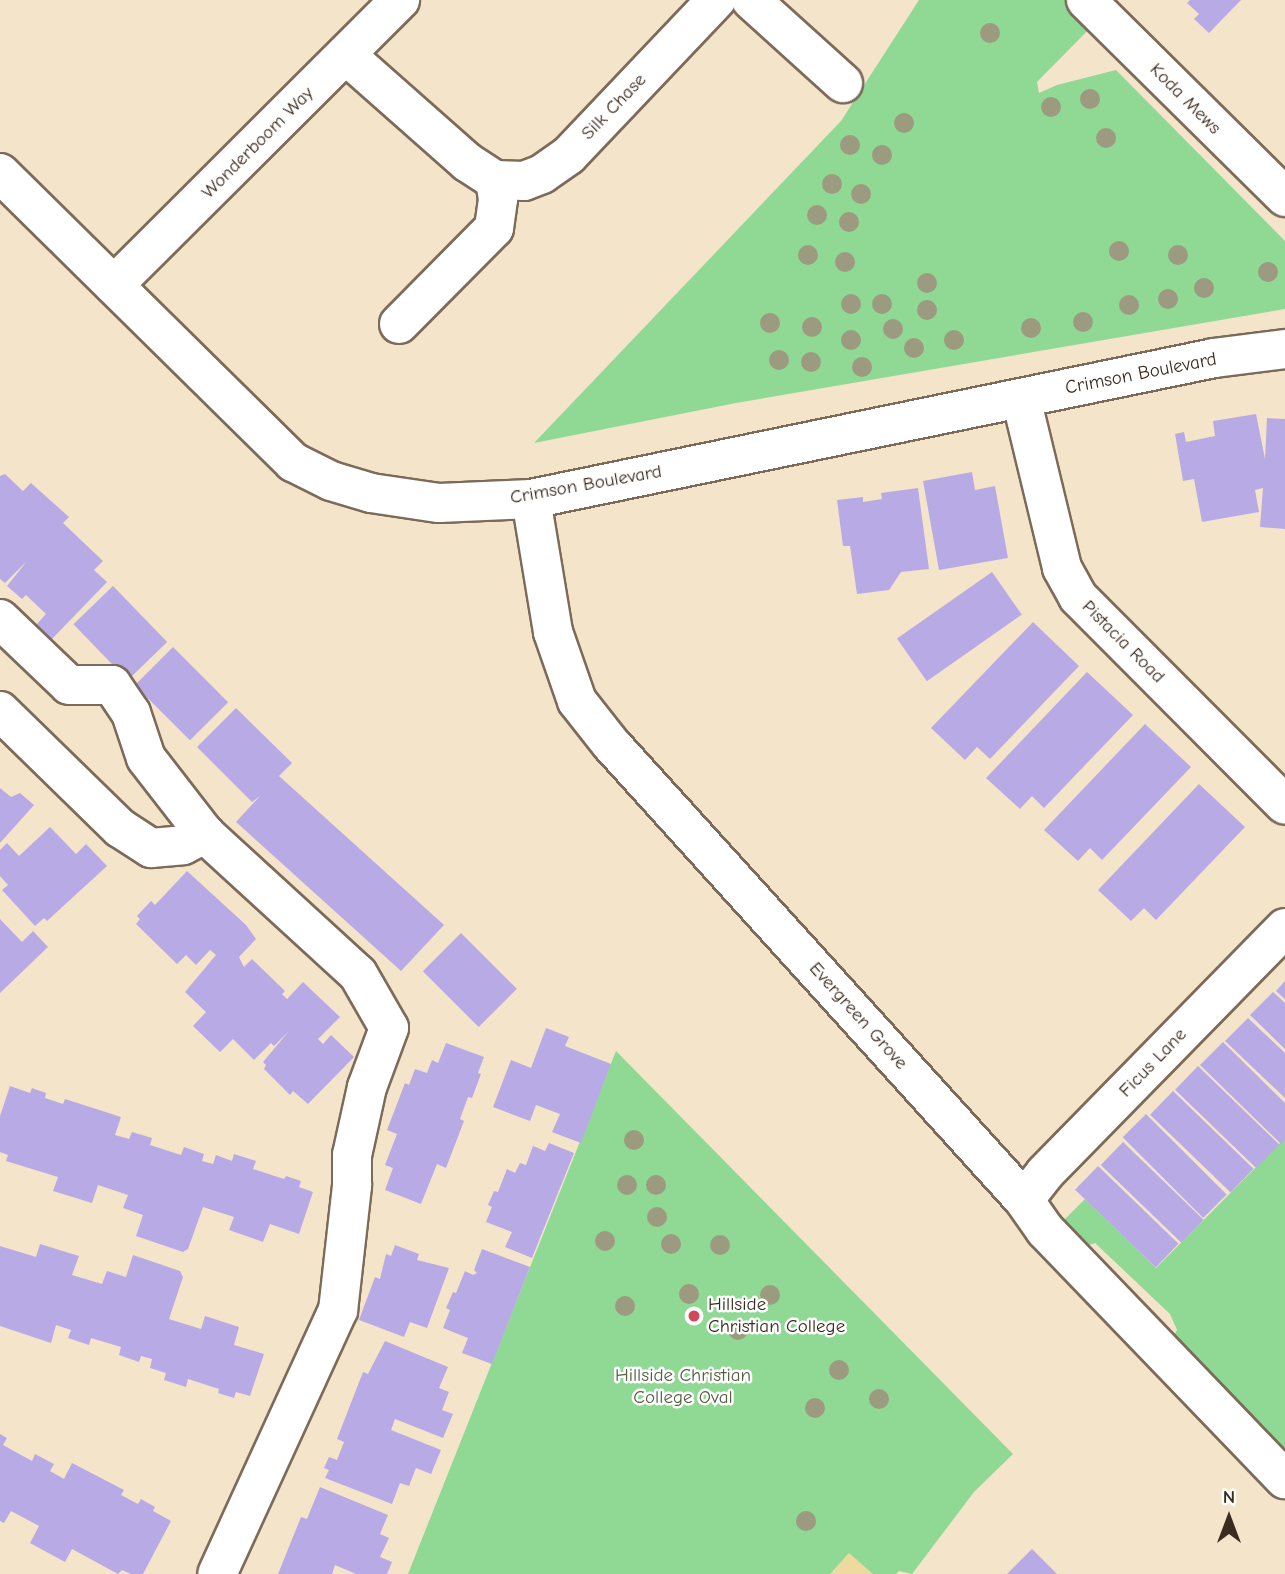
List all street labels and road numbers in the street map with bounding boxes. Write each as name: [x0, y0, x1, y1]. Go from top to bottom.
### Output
street label: Koda Mews: [1145, 59, 1225, 139]
street label: Silk Chase: [577, 69, 651, 145]
street label: Wonderboom Way: [197, 82, 319, 204]
street label: Crimson Boulevard: [1063, 348, 1219, 400]
street label: Crimson Boulevard: [508, 460, 664, 510]
street label: Pistacia Road: [1077, 596, 1169, 688]
street label: Evergreen Grove: [804, 958, 912, 1074]
street label: Ficus Lane: [1114, 1024, 1192, 1102]

